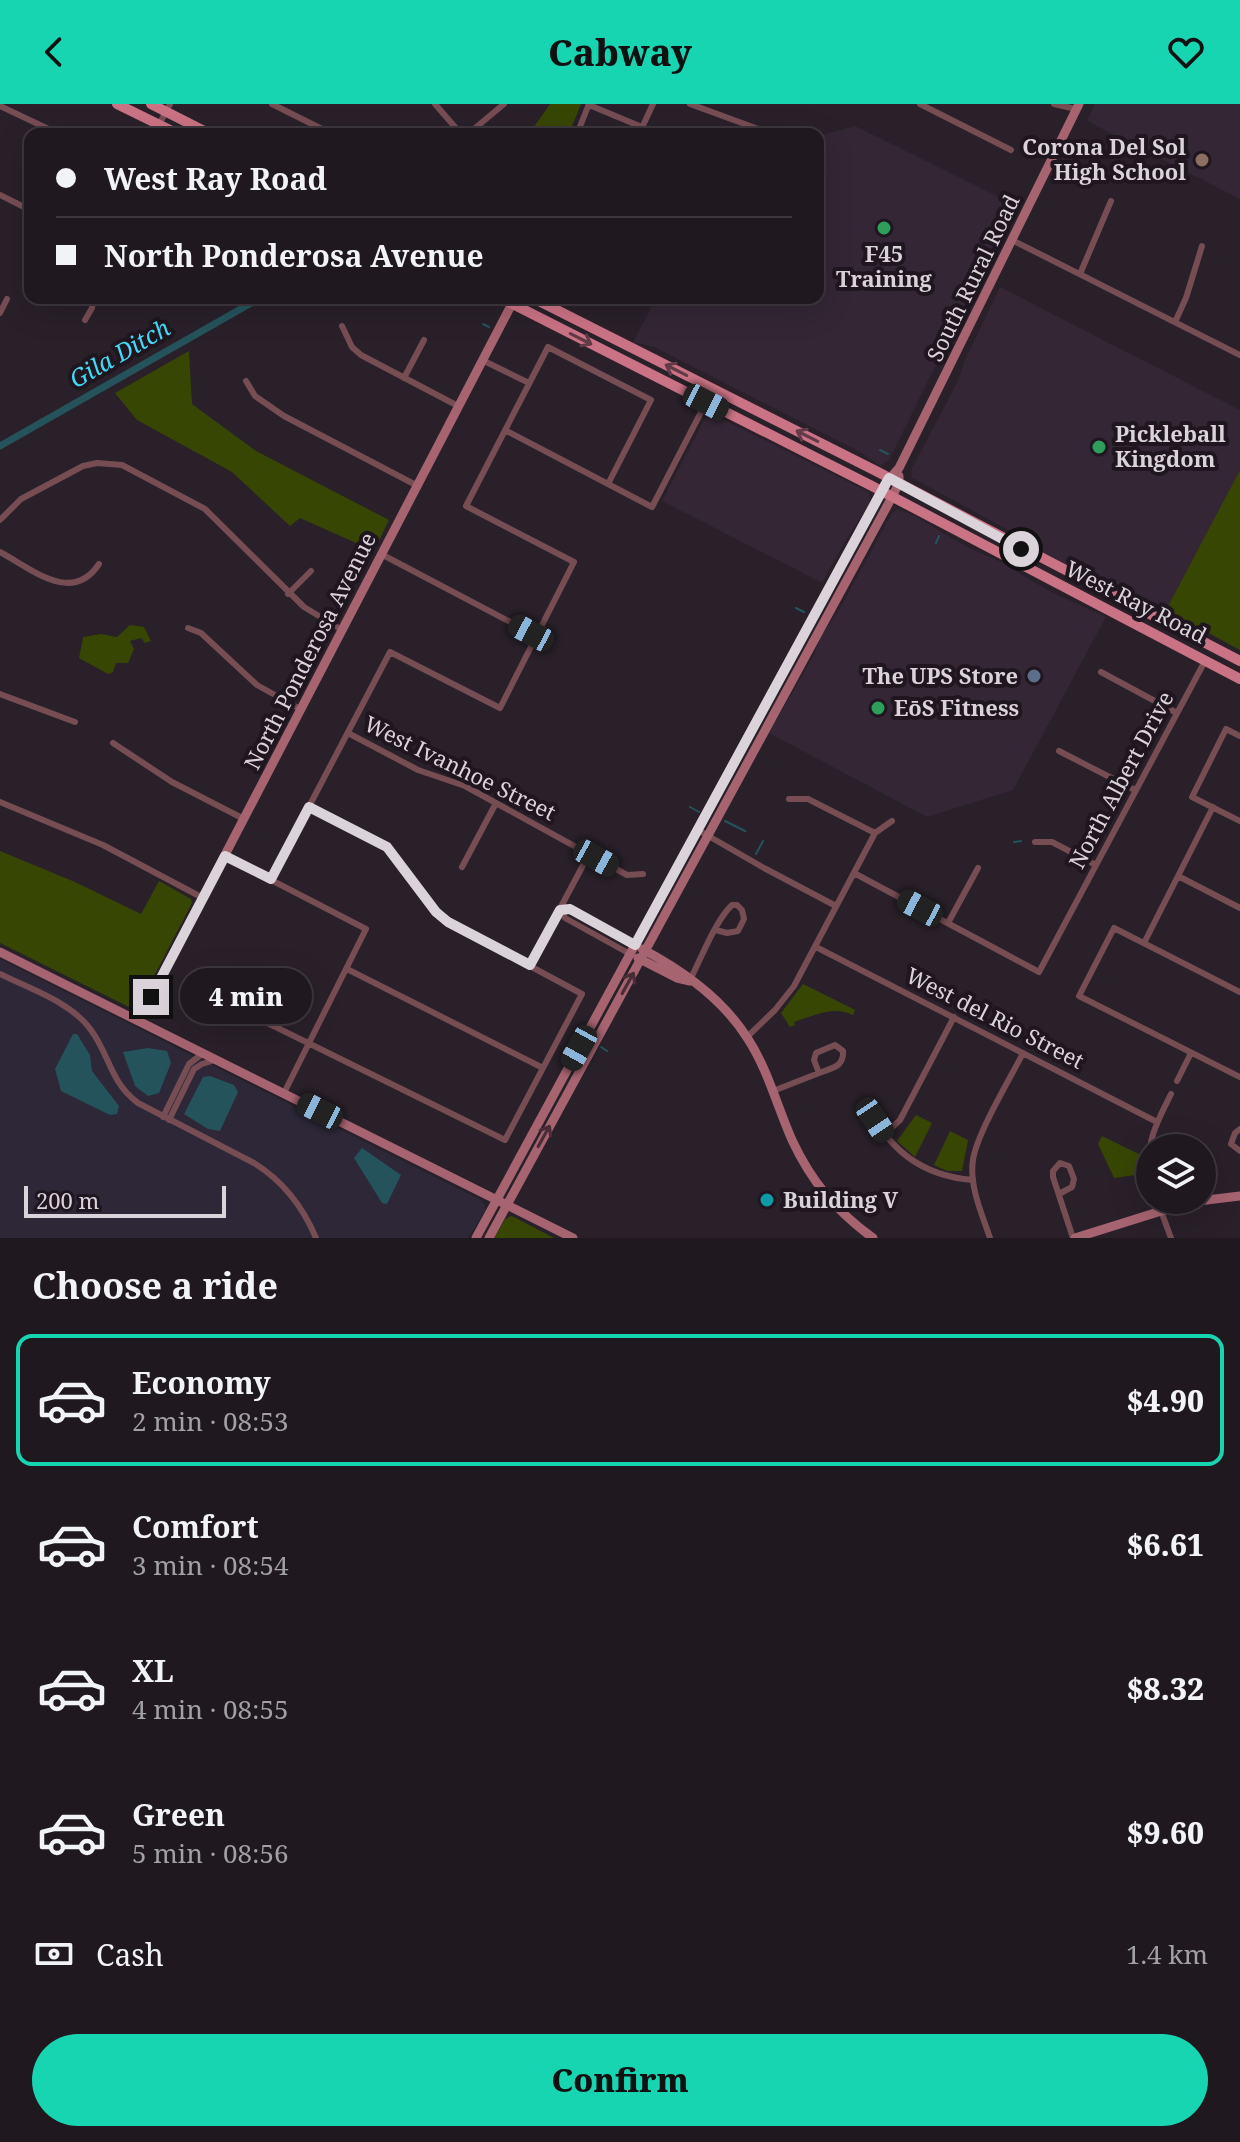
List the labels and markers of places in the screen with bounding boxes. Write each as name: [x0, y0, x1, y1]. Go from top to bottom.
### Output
place label: Corona Del Sol High School: [1022, 131, 1186, 186]
marker: Corona Del Sol High School: [1193, 151, 1211, 169]
marker: F45 Training: [875, 219, 893, 237]
place label: F45 Training: [836, 238, 933, 293]
place label: Pickleball Kingdom: [1115, 418, 1226, 473]
marker: Pickleball Kingdom: [1090, 438, 1108, 456]
place label: The UPS Store: [862, 660, 1018, 690]
marker: The UPS Store: [1025, 667, 1043, 685]
place label: EōS Fitness: [894, 692, 1019, 722]
marker: EōS Fitness: [869, 699, 887, 717]
place label: Building V: [783, 1184, 899, 1214]
marker: Building V: [758, 1191, 776, 1209]

